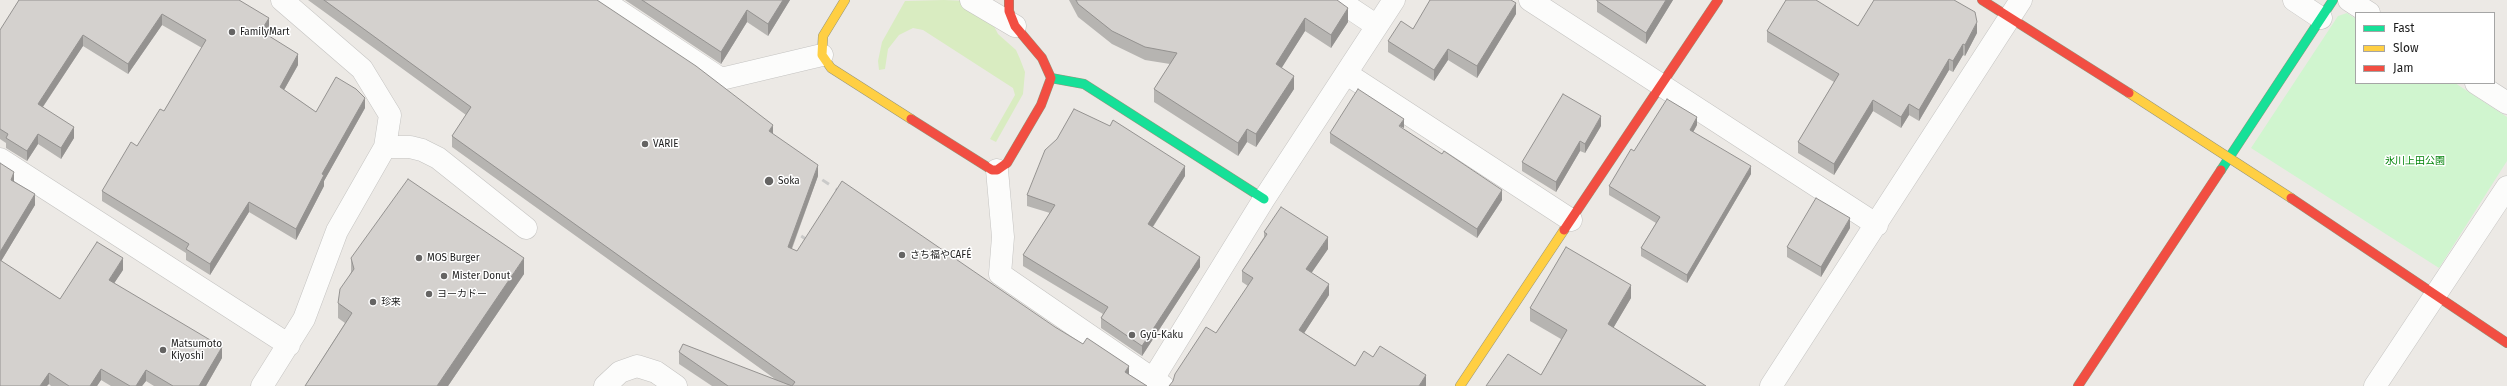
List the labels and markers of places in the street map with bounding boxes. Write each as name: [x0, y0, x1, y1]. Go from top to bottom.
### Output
place label: FamilyMart: [240, 26, 290, 38]
marker: FamilyMart: [227, 27, 237, 37]
place label: VARIE: [653, 138, 678, 150]
marker: VARIE: [640, 139, 650, 149]
marker: Soka: [763, 175, 775, 187]
place label: Soka: [778, 175, 800, 187]
place label: さち福やCAFÉ: [910, 249, 972, 261]
marker: さち福やCAFÉ: [897, 250, 907, 260]
place label: MOS Burger: [427, 252, 480, 264]
marker: MOS Burger: [414, 253, 424, 263]
place label: Mister Donut: [452, 270, 510, 282]
marker: Mister Donut: [439, 271, 449, 281]
place label: ヨーカドー: [437, 288, 487, 300]
marker: ヨーカドー: [424, 289, 434, 299]
place label: 珍来: [381, 296, 401, 308]
marker: 珍来: [368, 297, 378, 307]
place label: Gyū-Kaku: [1140, 329, 1183, 341]
marker: Gyū-Kaku: [1127, 330, 1137, 340]
place label: Matsumoto Kiyoshi: [171, 338, 222, 362]
marker: Matsumoto Kiyoshi: [158, 345, 168, 355]

